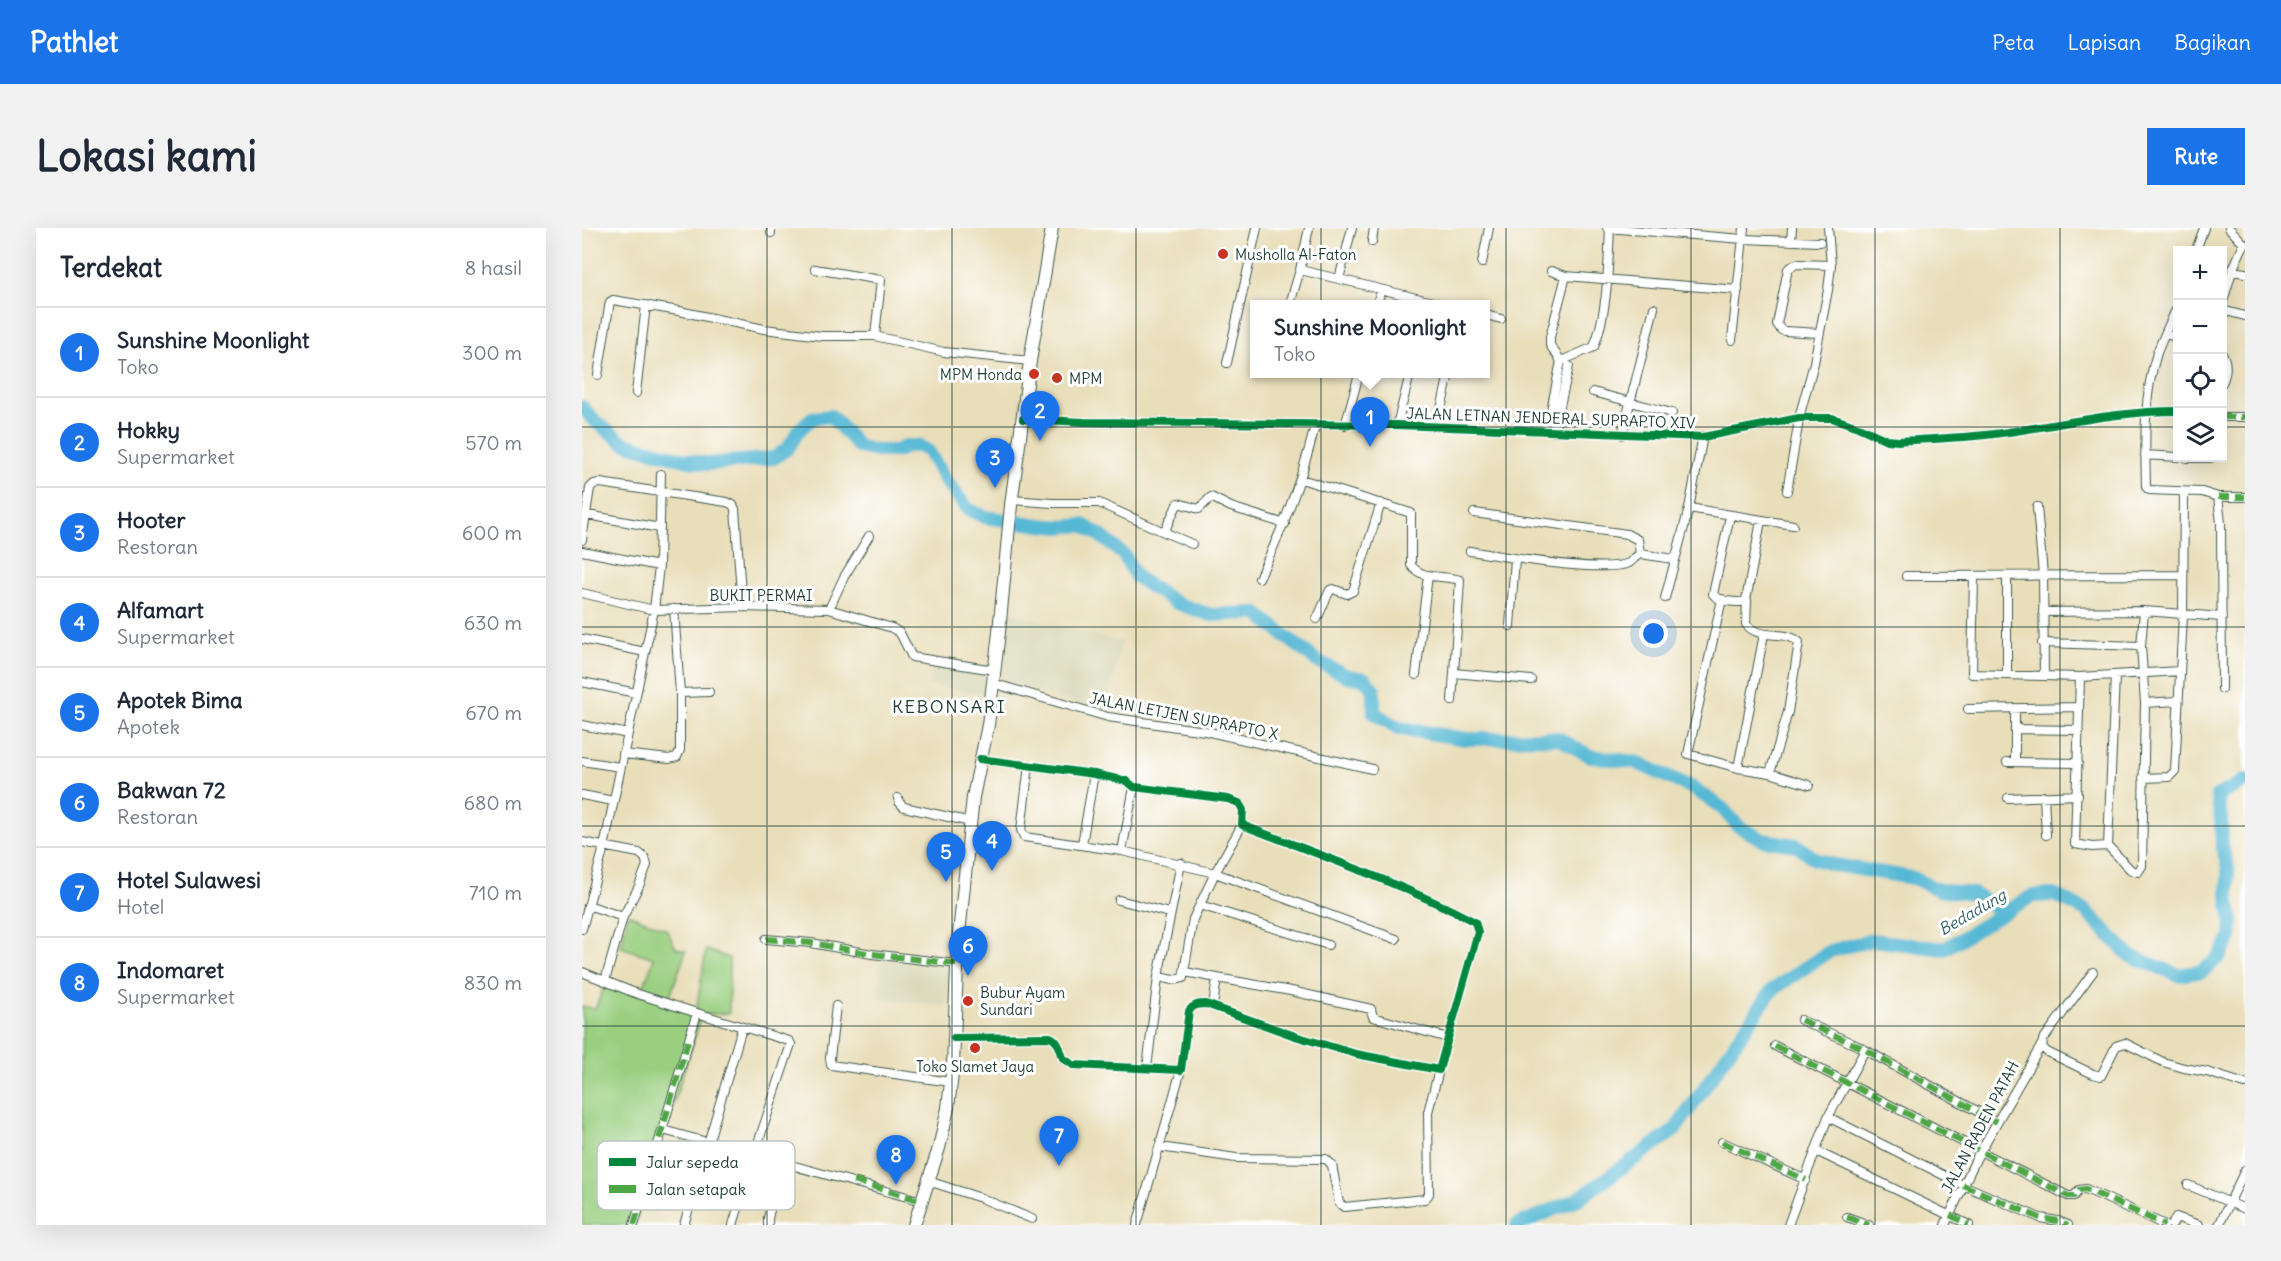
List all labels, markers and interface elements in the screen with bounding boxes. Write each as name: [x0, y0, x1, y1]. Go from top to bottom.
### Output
text: Pathlet: [30, 24, 119, 60]
text: Peta: [1992, 29, 2035, 56]
text: Lapisan: [2068, 29, 2141, 56]
text: Bagikan: [2174, 29, 2251, 56]
button: Rute: [2147, 128, 2245, 185]
text: Lokasi kami: [36, 130, 257, 182]
place label: Musholla Al-Faton: [1235, 245, 1357, 264]
map controls: [2173, 246, 2227, 462]
button: +: [2173, 246, 2227, 300]
marker: Musholla Al-Faton: [1216, 247, 1230, 261]
text: Terdekat: [60, 251, 162, 284]
text: 8 hasil: [465, 255, 522, 280]
popup: [1250, 300, 1490, 378]
button: −: [2173, 300, 2227, 354]
text: Sunshine Moonlight: [1274, 313, 1466, 341]
text: Sunshine Moonlight: [117, 326, 309, 354]
text: 1: [76, 340, 83, 365]
text: 300 m: [462, 340, 522, 365]
text: Toko: [1274, 341, 1315, 366]
text: Toko: [117, 354, 159, 379]
button: locate: [2173, 354, 2227, 408]
place label: MPM Honda: [940, 365, 1022, 384]
marker: MPM Honda: [1027, 367, 1041, 381]
place label: MPM: [1069, 369, 1102, 388]
marker: MPM: [1050, 371, 1064, 385]
pin: 2: [1020, 392, 1060, 441]
pin: 1: [1350, 398, 1390, 447]
street label: JALAN LETNAN JENDERAL SUPRAPTO XIV: [1406, 403, 1696, 433]
button: layers: [2173, 408, 2227, 462]
text: Hokky: [117, 416, 180, 444]
text: 2: [74, 430, 85, 455]
text: 570 m: [465, 430, 522, 455]
pin: 3: [976, 438, 1014, 488]
text: Supermarket: [117, 444, 235, 469]
text: Hooter: [117, 506, 185, 534]
text: 3: [74, 520, 85, 545]
text: 600 m: [462, 520, 522, 545]
text: Restoran: [117, 534, 198, 559]
street label: BUKIT PERMAI: [709, 586, 813, 605]
text: Alfamart: [117, 596, 204, 624]
text: 4: [74, 610, 85, 635]
text: 630 m: [464, 610, 522, 635]
your location: [1639, 619, 1668, 648]
text: Supermarket: [117, 624, 235, 649]
text: Apotek Bima: [117, 686, 243, 714]
street label: JALAN LETJEN SUPRAPTO X: [1088, 688, 1281, 744]
district label: KEBONSARI: [892, 695, 1006, 718]
text: 5: [74, 700, 85, 725]
text: 670 m: [465, 700, 522, 725]
text: Apotek: [117, 714, 180, 739]
text: Bakwan 72: [117, 776, 226, 804]
text: 6: [74, 790, 85, 815]
text: 680 m: [463, 790, 522, 815]
text: Restoran: [117, 804, 198, 829]
pin: 4: [972, 822, 1012, 871]
pin: 5: [926, 832, 966, 882]
text: Hotel Sulawesi: [117, 866, 261, 894]
text: 7: [75, 880, 84, 905]
text: 710 m: [469, 880, 522, 905]
water label: Bedadung: [1935, 884, 2010, 939]
text: Hotel: [117, 894, 164, 919]
pin: 6: [948, 926, 988, 976]
text: Indomaret: [117, 956, 224, 984]
text: 8: [74, 970, 85, 995]
text: 830 m: [464, 970, 522, 995]
place label: Bubur Ayam Sundari: [980, 983, 1065, 1019]
text: Supermarket: [117, 984, 235, 1009]
marker: Bubur Ayam Sundari: [961, 994, 975, 1008]
marker: Toko Slamet Jaya: [968, 1041, 982, 1055]
place label: Toko Slamet Jaya: [916, 1057, 1034, 1076]
street label: JALAN RADEN PATAH: [1937, 1058, 2023, 1196]
pin: 7: [1040, 1116, 1078, 1166]
pin: 8: [876, 1136, 916, 1185]
legend: [597, 1141, 795, 1210]
text: Jalur sepeda: [646, 1152, 739, 1172]
text: Jalan setapak: [646, 1179, 746, 1199]

